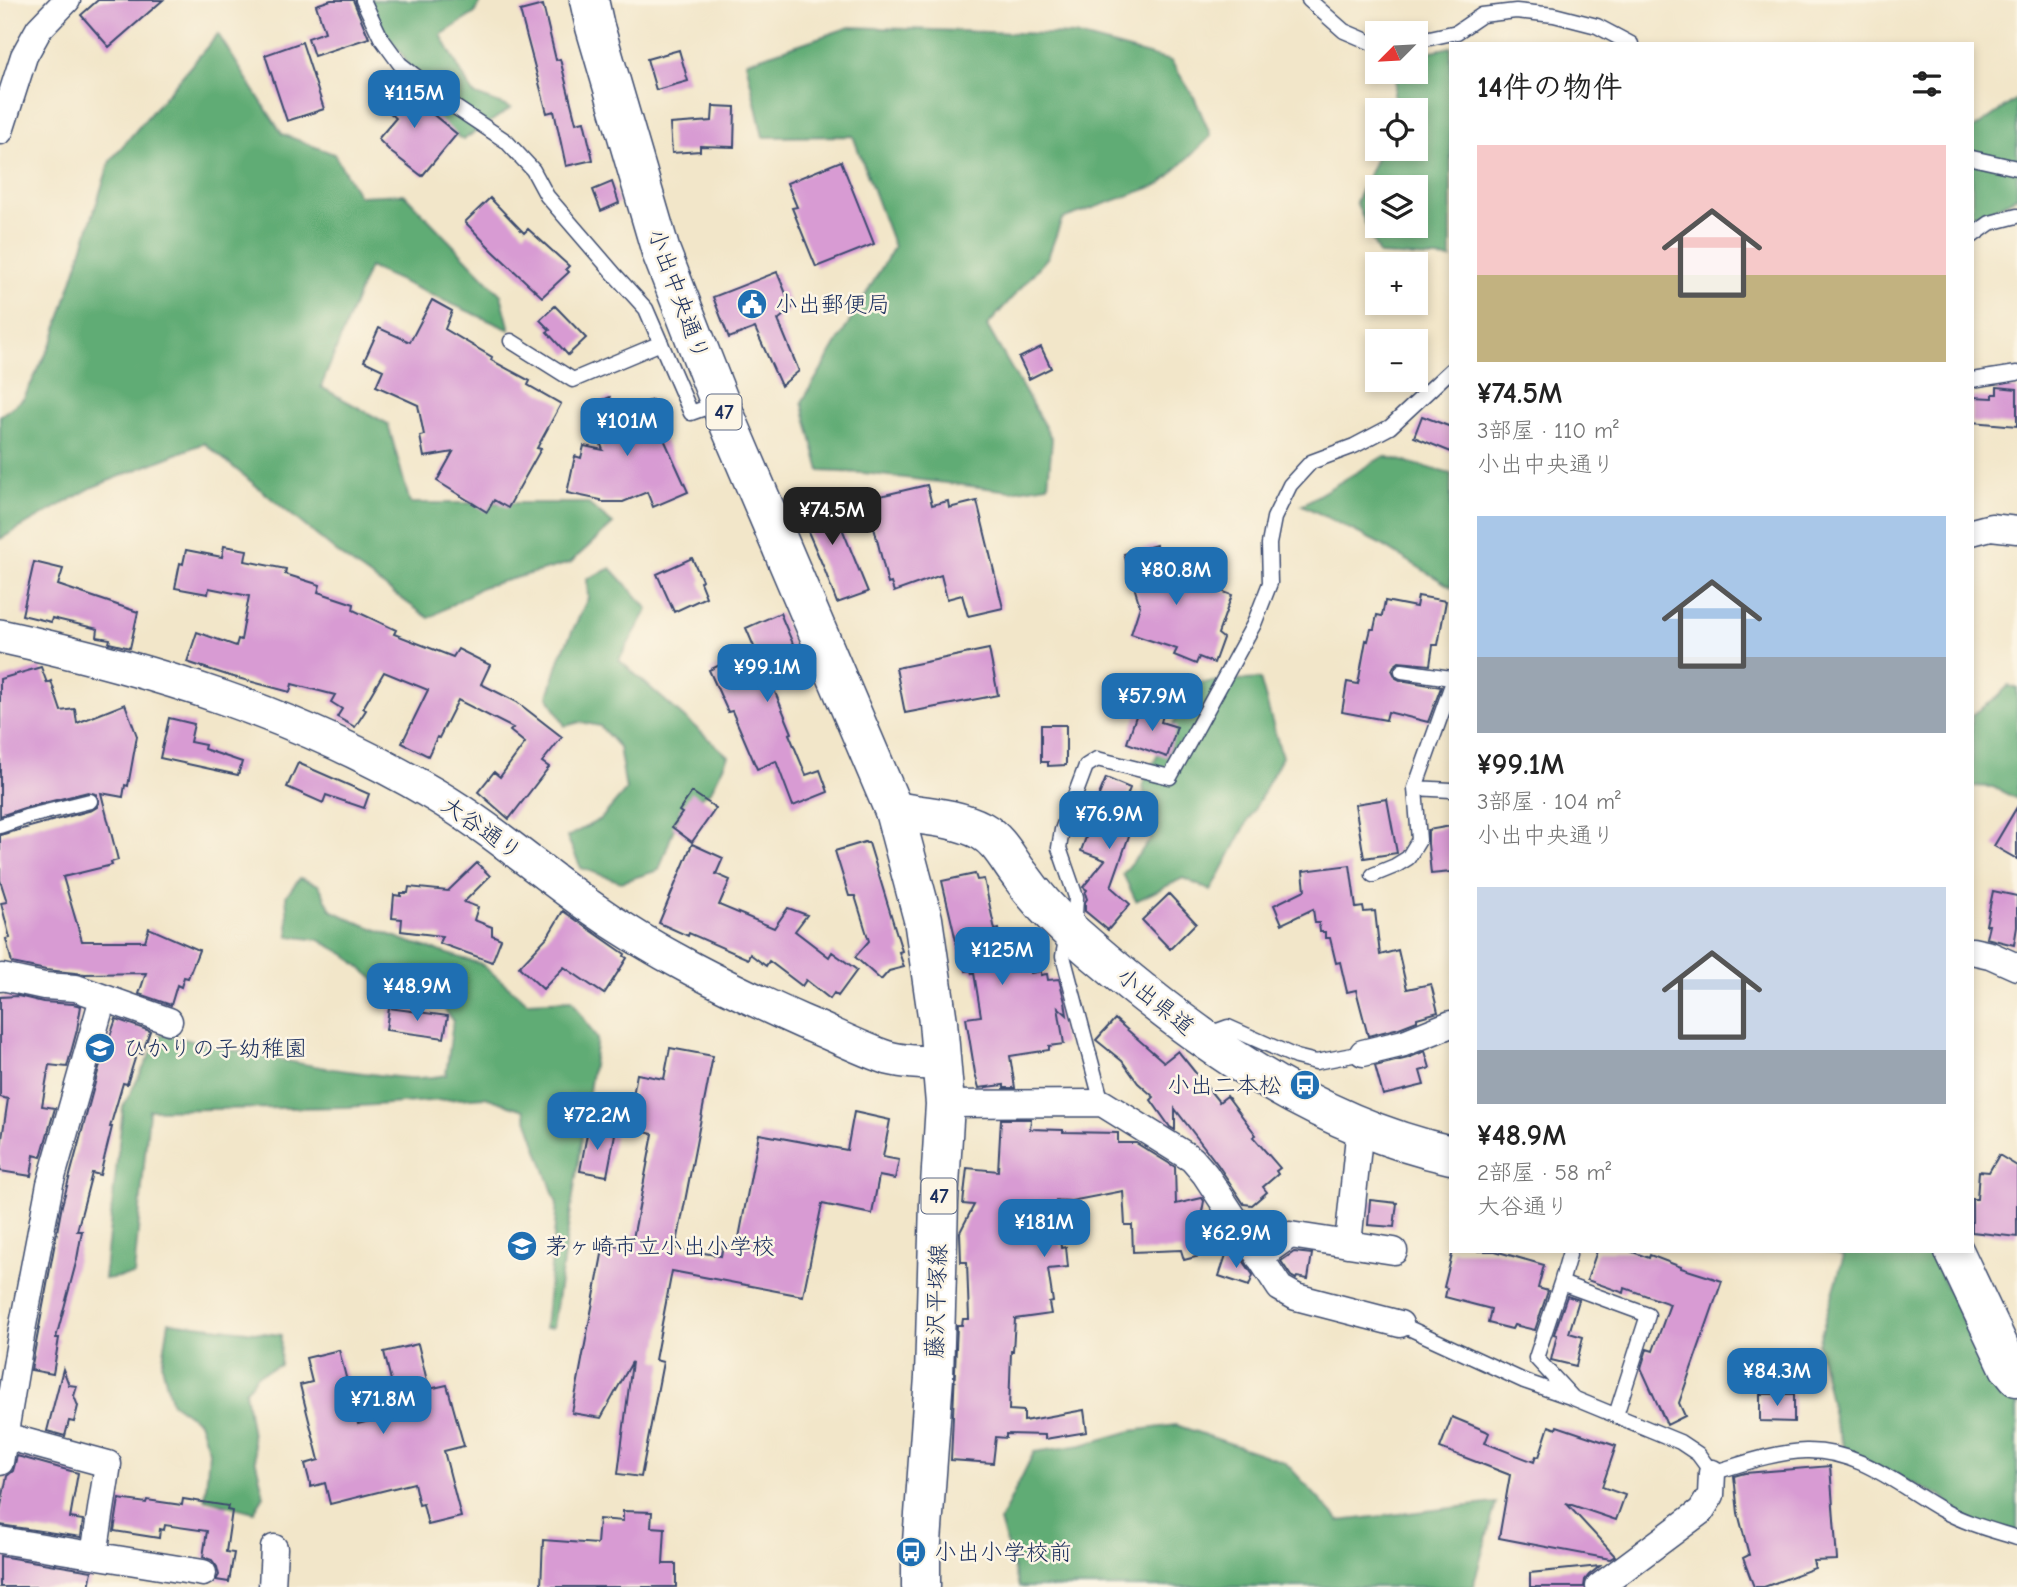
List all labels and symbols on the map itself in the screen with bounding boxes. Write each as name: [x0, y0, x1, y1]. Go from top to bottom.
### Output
north arrow: [1365, 21, 1428, 84]
pin: ¥115M: [365, 71, 463, 130]
street label: 小出中央通り: [642, 225, 715, 364]
public building icon: 小出郵便局: [735, 287, 769, 321]
place label: 小出郵便局: [775, 291, 890, 318]
road number: 47: [706, 394, 742, 430]
pin: ¥101M: [578, 398, 676, 458]
pin: ¥74.5M: [775, 488, 889, 547]
pin: ¥80.8M: [1119, 548, 1233, 607]
pin: ¥99.1M: [710, 644, 824, 704]
pin: ¥57.9M: [1095, 674, 1209, 733]
street label: 大谷通り: [436, 791, 527, 866]
pin: ¥76.9M: [1052, 792, 1166, 851]
pin: ¥125M: [953, 928, 1051, 987]
street label: 小出県道: [1111, 962, 1200, 1041]
pin: ¥48.9M: [360, 964, 474, 1023]
school or university icon: ひかりの子幼稚園: [83, 1031, 117, 1065]
place label: ひかりの子幼稚園: [123, 1035, 307, 1062]
bus stop icon: 小出二本松: [1288, 1068, 1322, 1102]
place label: 小出二本松: [1167, 1072, 1282, 1099]
pin: ¥72.2M: [540, 1092, 654, 1152]
road number: 47: [922, 1178, 956, 1214]
pin: ¥181M: [995, 1200, 1093, 1259]
pin: ¥62.9M: [1179, 1210, 1293, 1270]
school or university icon: 茅ヶ崎市立小出小学校: [505, 1229, 539, 1263]
place label: 茅ヶ崎市立小出小学校: [545, 1233, 775, 1260]
street label: 藤沢平塚線: [921, 1243, 952, 1359]
pin: ¥84.3M: [1720, 1348, 1834, 1408]
pin: ¥71.8M: [326, 1376, 440, 1436]
bus stop icon: 小出小学校前: [894, 1535, 928, 1569]
place label: 小出小学校前: [934, 1539, 1072, 1566]

